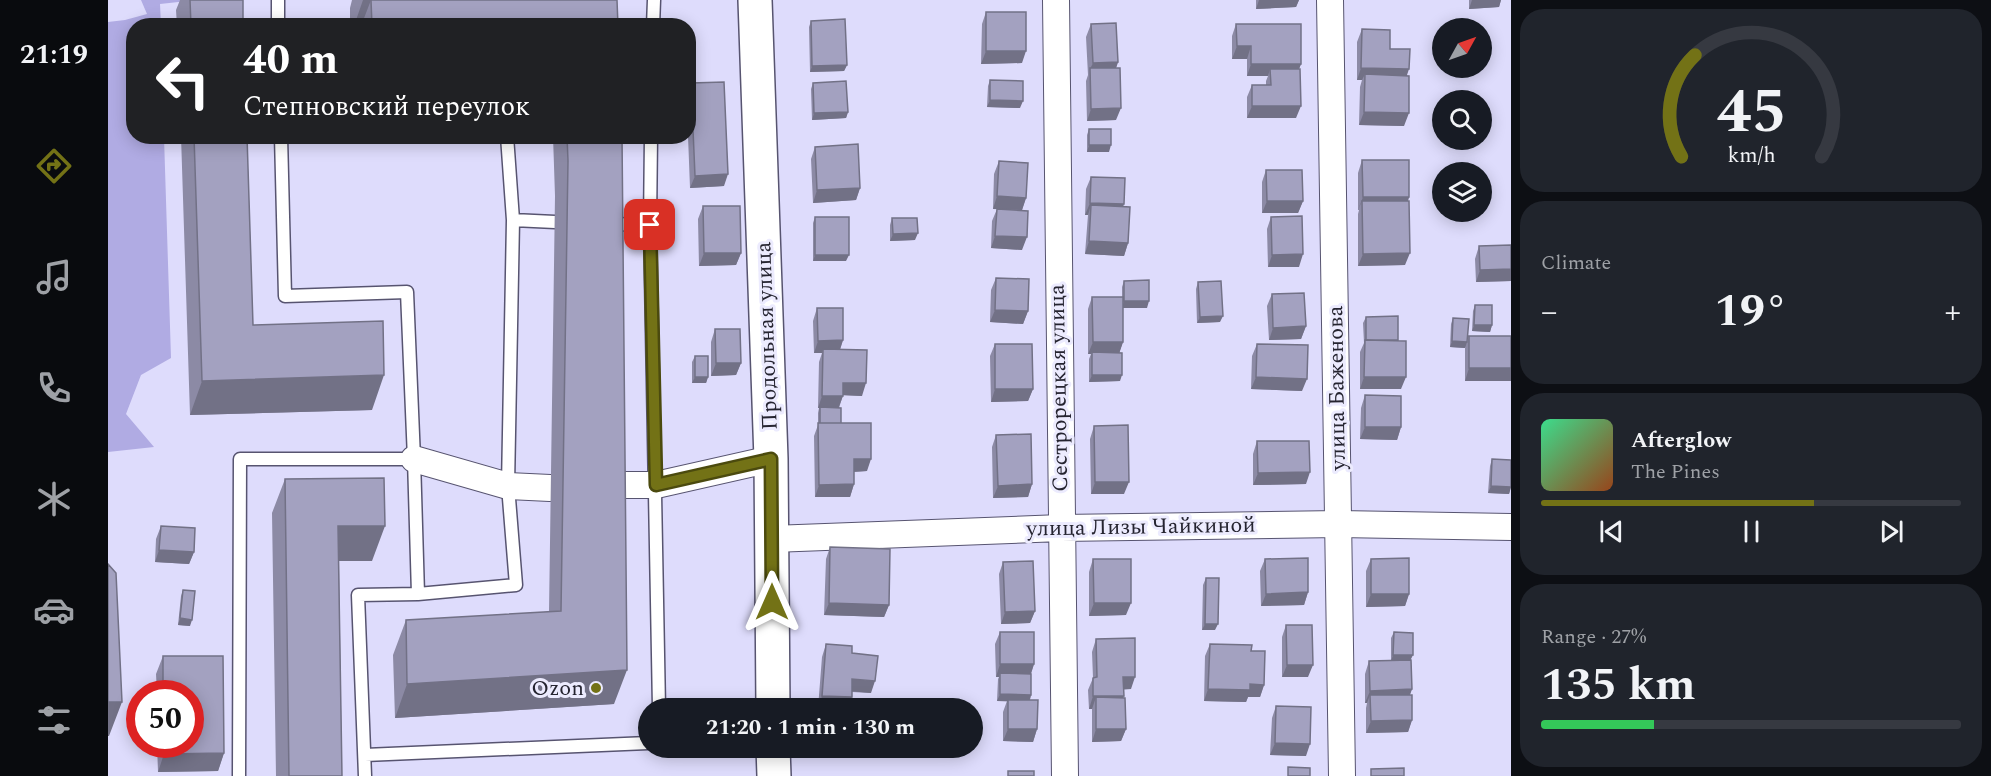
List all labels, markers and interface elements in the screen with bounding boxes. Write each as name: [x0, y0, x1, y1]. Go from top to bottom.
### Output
north arrow: [1432, 18, 1492, 78]
map controls: [1432, 18, 1492, 222]
text: 40 m: [243, 29, 338, 92]
text: 21:19: [20, 34, 88, 76]
icon: left: [144, 42, 222, 120]
text: 45: [1716, 66, 1786, 161]
text: Степновский переулок: [243, 86, 530, 128]
button: search: [1432, 90, 1492, 150]
text: km/h: [1727, 140, 1775, 173]
icon: directions: [33, 145, 75, 187]
button: layers: [1432, 162, 1492, 222]
pin: [624, 199, 675, 250]
icon: arrive: [633, 208, 666, 241]
street label: Продольная улица: [747, 241, 787, 431]
text: Climate: [1541, 248, 1611, 278]
icon: music: [33, 256, 75, 298]
text: 19°: [1715, 277, 1788, 346]
street label: Сестрорецкая улица: [1041, 284, 1077, 492]
text: −: [1541, 287, 1558, 337]
text: +: [1945, 287, 1961, 337]
street label: улица Баженова: [1319, 305, 1355, 472]
icon: phone: [33, 367, 75, 409]
text: Afterglow: [1631, 424, 1731, 457]
text: The Pines: [1631, 457, 1720, 487]
icon: climate: [33, 478, 75, 520]
street label: улица Лизы Чайкиной: [1025, 509, 1256, 546]
icon: previous: [1595, 515, 1628, 548]
icon: pause: [1735, 515, 1768, 548]
icon: next: [1875, 515, 1908, 548]
position arrow: [740, 570, 804, 634]
icon: car: [33, 589, 75, 631]
text: Range · 27%: [1541, 622, 1646, 652]
text: 135 km: [1541, 651, 1696, 720]
place label: Ozon: [531, 672, 584, 705]
speed limit sign: 50: [126, 680, 204, 758]
marker: Ozon: [589, 681, 603, 695]
icon: filters: [33, 699, 75, 741]
text: 21:20 · 1 min · 130 m: [706, 711, 915, 744]

